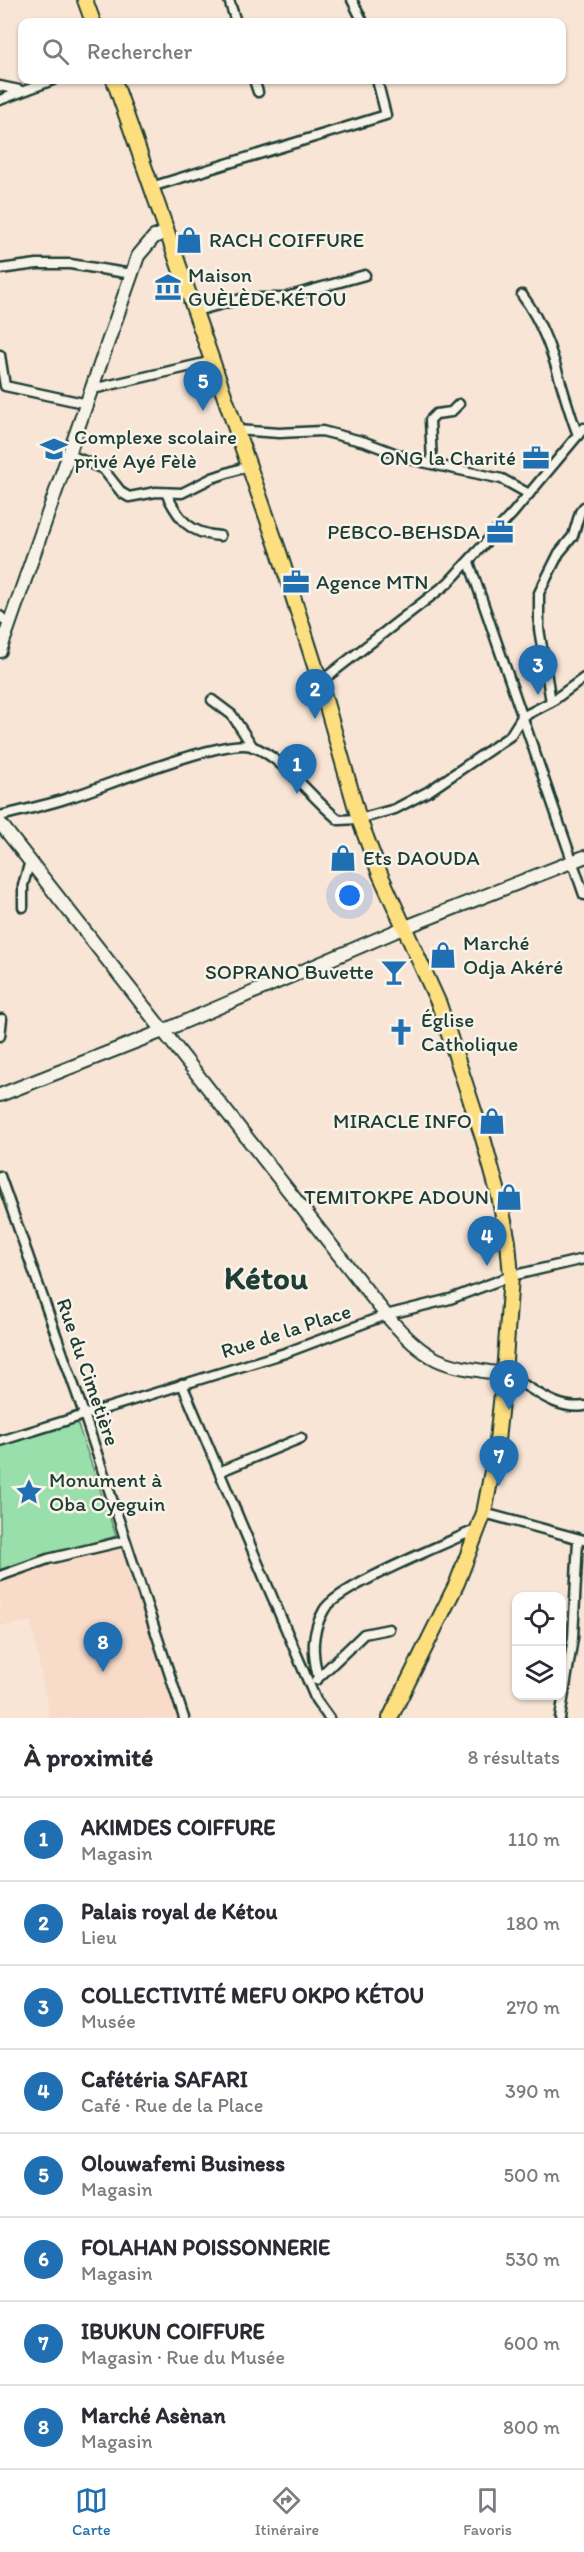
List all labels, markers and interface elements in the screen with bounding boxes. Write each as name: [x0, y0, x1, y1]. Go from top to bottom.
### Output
search box: [18, 18, 566, 84]
icon: search: [39, 35, 72, 68]
text: Rechercher: [87, 38, 192, 65]
shop icon: RACH COIFFURE: [174, 225, 204, 255]
place label: RACH COIFFURE: [209, 227, 365, 252]
place label: Maison GUÈLÈDE KÉTOU: [188, 262, 346, 311]
museum icon: Maison GUÈLÈDE KÉTOU: [153, 272, 183, 302]
pin: 5: [184, 362, 222, 411]
place label: Complexe scolaire privé Ayé Fèlè: [74, 424, 237, 473]
school or university icon: Complexe scolaire privé Ayé Fèlè: [39, 434, 69, 464]
office icon: ONG la Charité: [521, 443, 551, 473]
place label: ONG la Charité: [380, 445, 516, 470]
office icon: PEBCO-BEHSDA: [485, 517, 515, 547]
place label: PEBCO-BEHSDA: [327, 519, 481, 544]
office icon: Agence MTN: [281, 567, 311, 597]
place label: Agence MTN: [316, 569, 428, 594]
pin: 3: [518, 646, 558, 695]
pin: 2: [296, 670, 334, 719]
pin: 1: [278, 744, 316, 794]
shop icon: Ets DAOUDA: [328, 843, 358, 873]
place label: Ets DAOUDA: [363, 845, 480, 870]
your location: [335, 881, 364, 910]
place label: Marché Odja Akéré: [463, 930, 563, 979]
shop icon: Marché Odja Akéré: [428, 940, 458, 970]
bar icon: SOPRANO Buvette: [379, 957, 409, 987]
place label: SOPRANO Buvette: [205, 959, 374, 984]
place label: Église Catholique: [421, 1007, 518, 1056]
church icon: Église Catholique: [386, 1017, 416, 1047]
shop icon: MIRACLE INFO: [477, 1106, 507, 1136]
place label: MIRACLE INFO: [333, 1108, 472, 1133]
shop icon: TEMITOKPE ADOUN: [494, 1182, 524, 1212]
place label: TEMITOKPE ADOUN: [304, 1184, 489, 1209]
pin: 4: [468, 1216, 506, 1266]
district label: Kétou: [224, 1258, 308, 1297]
street label: Rue du Cimetière: [52, 1295, 125, 1449]
street label: Rue de la Place: [218, 1298, 354, 1363]
pin: 6: [490, 1360, 528, 1410]
pin: 7: [480, 1436, 518, 1486]
place label: Monument à Oba Oyeguin: [49, 1467, 166, 1516]
place icon: Monument à Oba Oyeguin: [14, 1477, 44, 1507]
map controls: [512, 1592, 566, 1700]
button: locate: [512, 1592, 566, 1646]
pin: 8: [84, 1622, 122, 1672]
button: layers: [512, 1646, 566, 1700]
text: À proximité: [24, 1741, 153, 1773]
text: 8 résultats: [468, 1745, 560, 1769]
text: AKIMDES COIFFURE: [81, 1814, 275, 1841]
text: 1: [39, 1827, 48, 1851]
text: 110 m: [508, 1827, 560, 1851]
text: Magasin: [81, 1841, 153, 1865]
text: Palais royal de Kétou: [81, 1898, 278, 1925]
text: 2: [38, 1911, 49, 1935]
text: 180 m: [506, 1911, 560, 1935]
text: Lieu: [81, 1925, 117, 1949]
text: COLLECTIVITÉ MEFU OKPO KÉTOU: [81, 1982, 424, 2009]
text: 3: [38, 1995, 49, 2019]
text: 270 m: [506, 1995, 560, 2019]
text: Musée: [81, 2009, 136, 2033]
text: Cafétéria SAFARI: [81, 2066, 248, 2093]
text: 4: [37, 2079, 50, 2103]
text: 390 m: [505, 2079, 560, 2103]
text: Café · Rue de la Place: [81, 2093, 263, 2117]
text: Olouwafemi Business: [81, 2150, 285, 2177]
text: 5: [38, 2163, 49, 2187]
text: 500 m: [504, 2163, 560, 2187]
text: Magasin: [81, 2177, 153, 2201]
text: FOLAHAN POISSONNERIE: [81, 2234, 330, 2261]
text: 6: [38, 2247, 49, 2271]
text: 530 m: [505, 2247, 560, 2271]
text: Magasin: [81, 2261, 153, 2285]
text: IBUKUN COIFFURE: [81, 2318, 265, 2345]
text: 7: [39, 2331, 48, 2355]
text: 600 m: [503, 2331, 560, 2355]
text: Magasin · Rue du Musée: [81, 2345, 285, 2369]
text: Marché Asènan: [81, 2402, 226, 2429]
text: 8: [38, 2415, 49, 2439]
text: 800 m: [503, 2415, 560, 2439]
text: Magasin: [81, 2429, 153, 2453]
tab: Carte: [72, 2484, 111, 2539]
tab: Itinéraire: [255, 2484, 319, 2539]
tab: Favoris: [463, 2484, 512, 2539]

